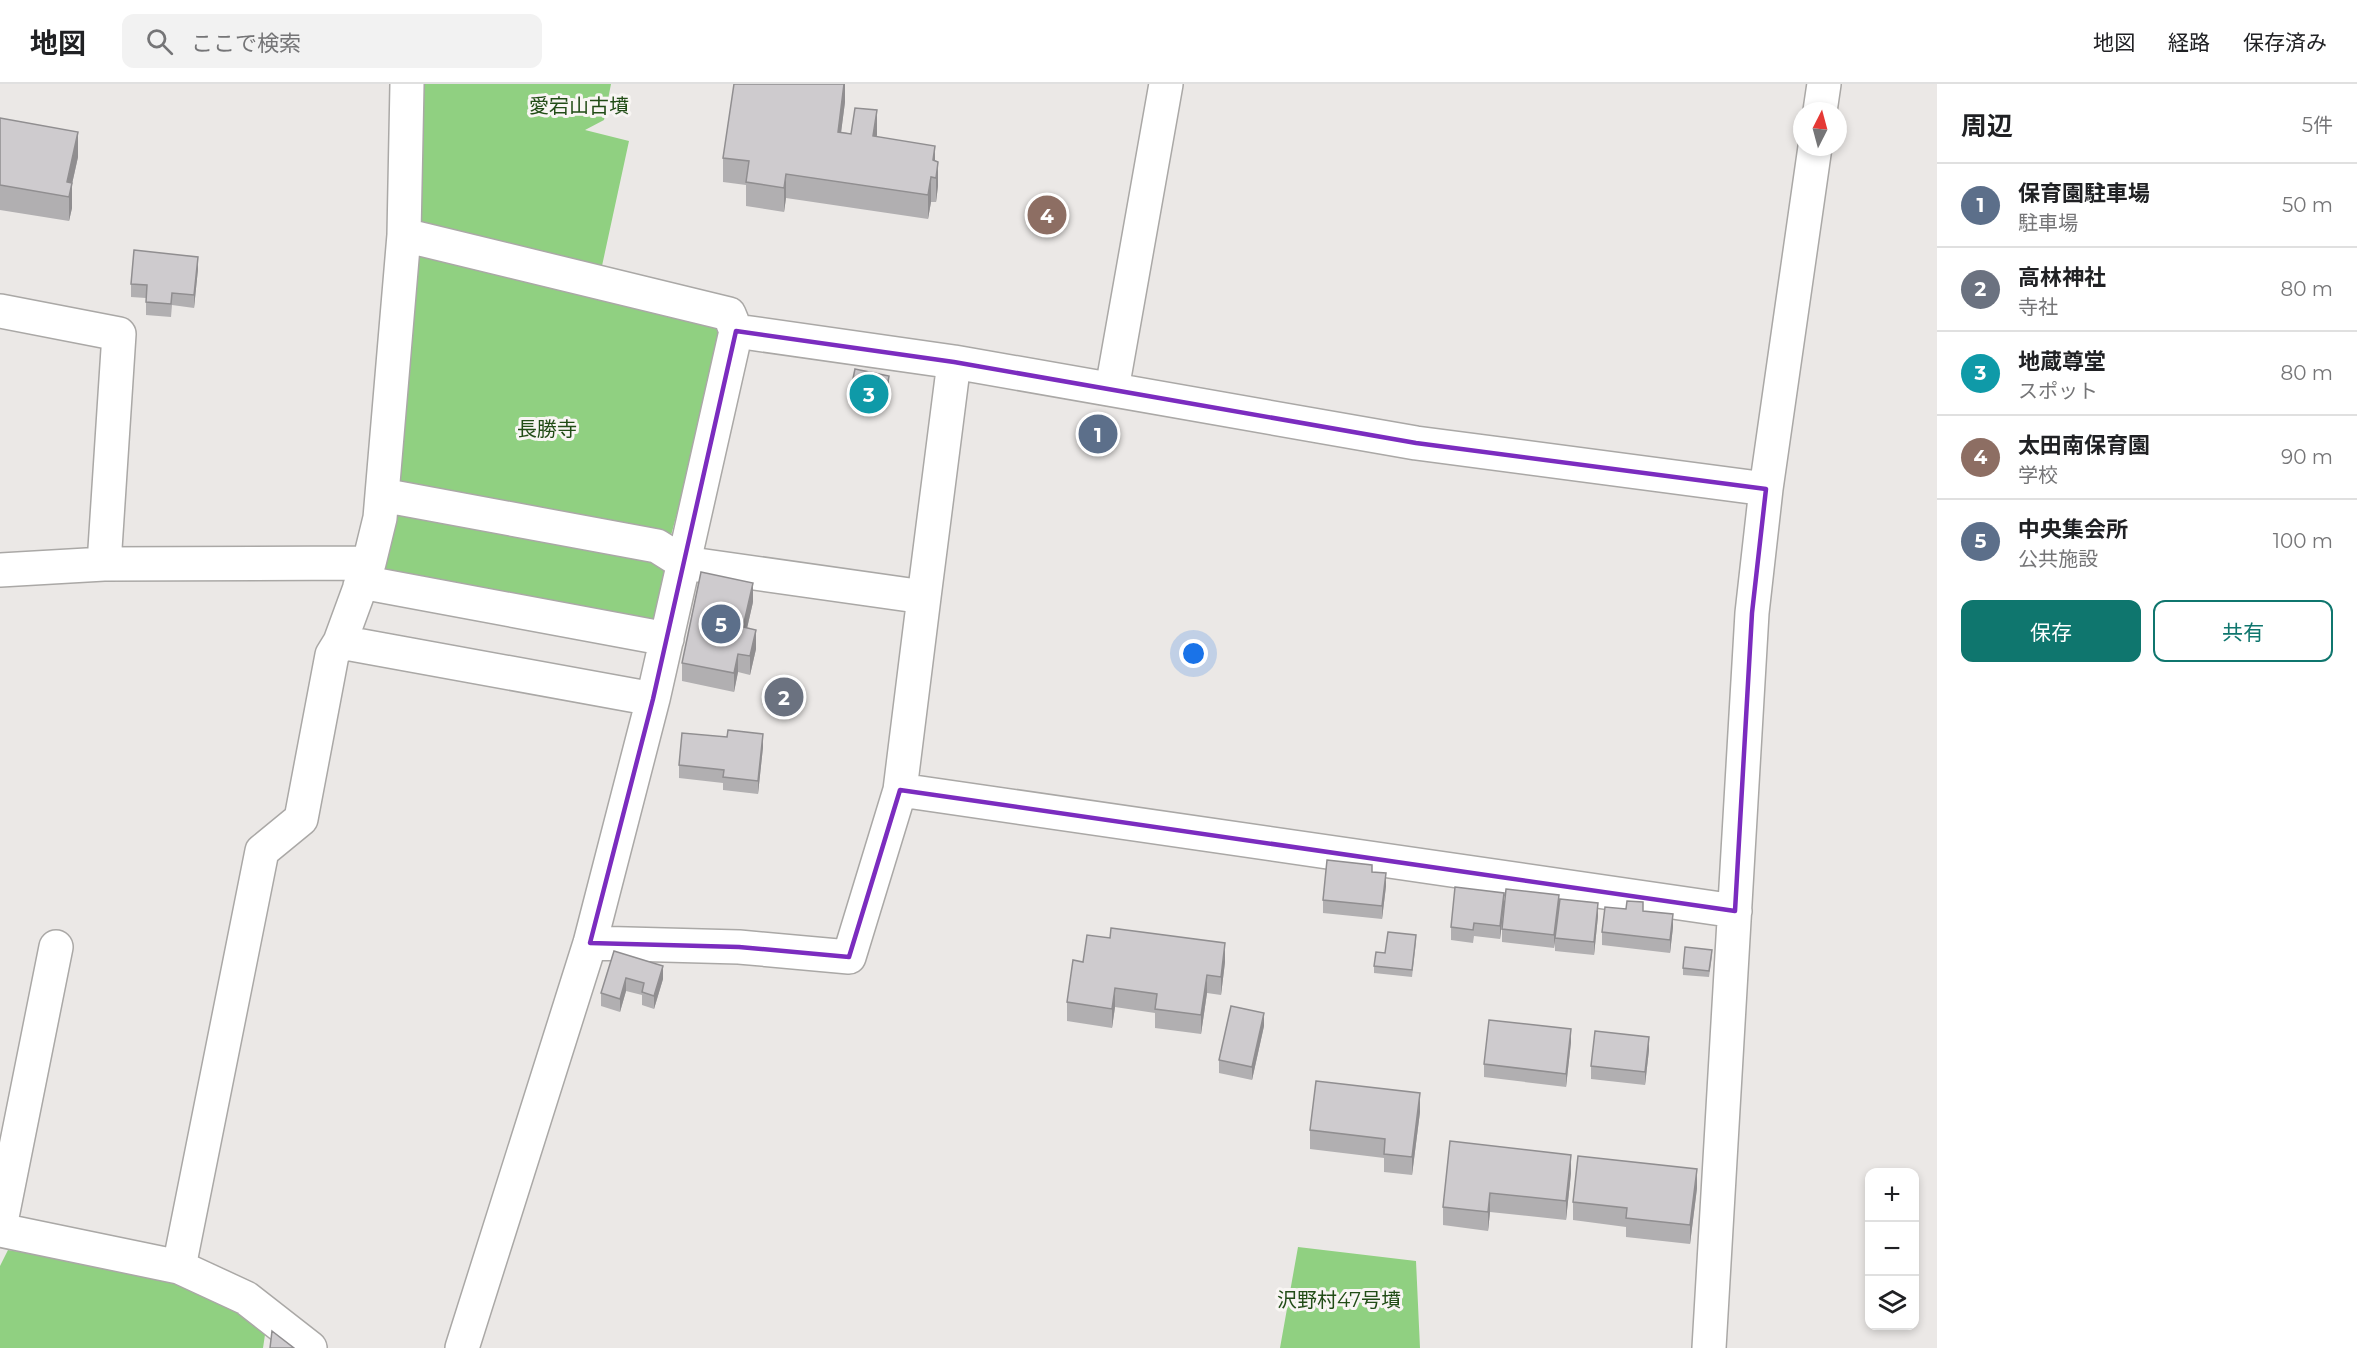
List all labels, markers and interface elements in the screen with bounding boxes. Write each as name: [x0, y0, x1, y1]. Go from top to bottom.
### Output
search box: [122, 14, 542, 68]
icon: search: [143, 25, 176, 58]
text: 地図: [30, 26, 86, 60]
text: ここで検索: [191, 30, 301, 57]
text: 地図: [2093, 30, 2135, 55]
text: 経路: [2168, 30, 2210, 55]
text: 保存済み: [2243, 30, 2327, 55]
park label: 愛宕山古墳: [529, 94, 629, 118]
north arrow: [1793, 102, 1847, 156]
text: 周辺: [1961, 110, 2013, 142]
text: 5件: [2302, 113, 2333, 137]
text: 保育園駐車場: [2018, 180, 2150, 207]
pin: 4: [1028, 192, 1066, 238]
text: 1: [1977, 193, 1984, 217]
text: 50 m: [2282, 193, 2333, 217]
text: 駐車場: [2018, 211, 2078, 235]
text: 高林神社: [2018, 264, 2106, 291]
text: 2: [1975, 277, 1986, 301]
text: 80 m: [2281, 277, 2333, 301]
text: 寺社: [2018, 295, 2058, 319]
text: 地蔵尊堂: [2018, 348, 2106, 375]
text: 3: [1975, 361, 1986, 385]
text: 80 m: [2281, 361, 2333, 385]
pin: 3: [850, 372, 888, 416]
text: スポット: [2018, 379, 2098, 403]
pin: 1: [1078, 412, 1118, 456]
park label: 長勝寺: [517, 417, 577, 441]
text: 太田南保育園: [2018, 432, 2150, 459]
text: 4: [1974, 445, 1987, 469]
text: 90 m: [2281, 445, 2333, 469]
text: 学校: [2018, 463, 2058, 487]
text: 中央集会所: [2018, 516, 2128, 543]
text: 5: [1975, 529, 1986, 553]
text: 100 m: [2273, 529, 2333, 553]
text: 公共施設: [2018, 547, 2098, 571]
button: 保存: [1961, 600, 2141, 662]
button: 共有: [2153, 600, 2333, 662]
pin: 5: [702, 602, 740, 646]
your location: [1179, 639, 1208, 668]
pin: 2: [764, 674, 804, 720]
map controls: [1865, 1168, 1919, 1330]
button: +: [1865, 1168, 1919, 1222]
button: −: [1865, 1222, 1919, 1276]
button: layers: [1865, 1276, 1919, 1330]
park label: 沢野村47号墳: [1277, 1288, 1401, 1312]

